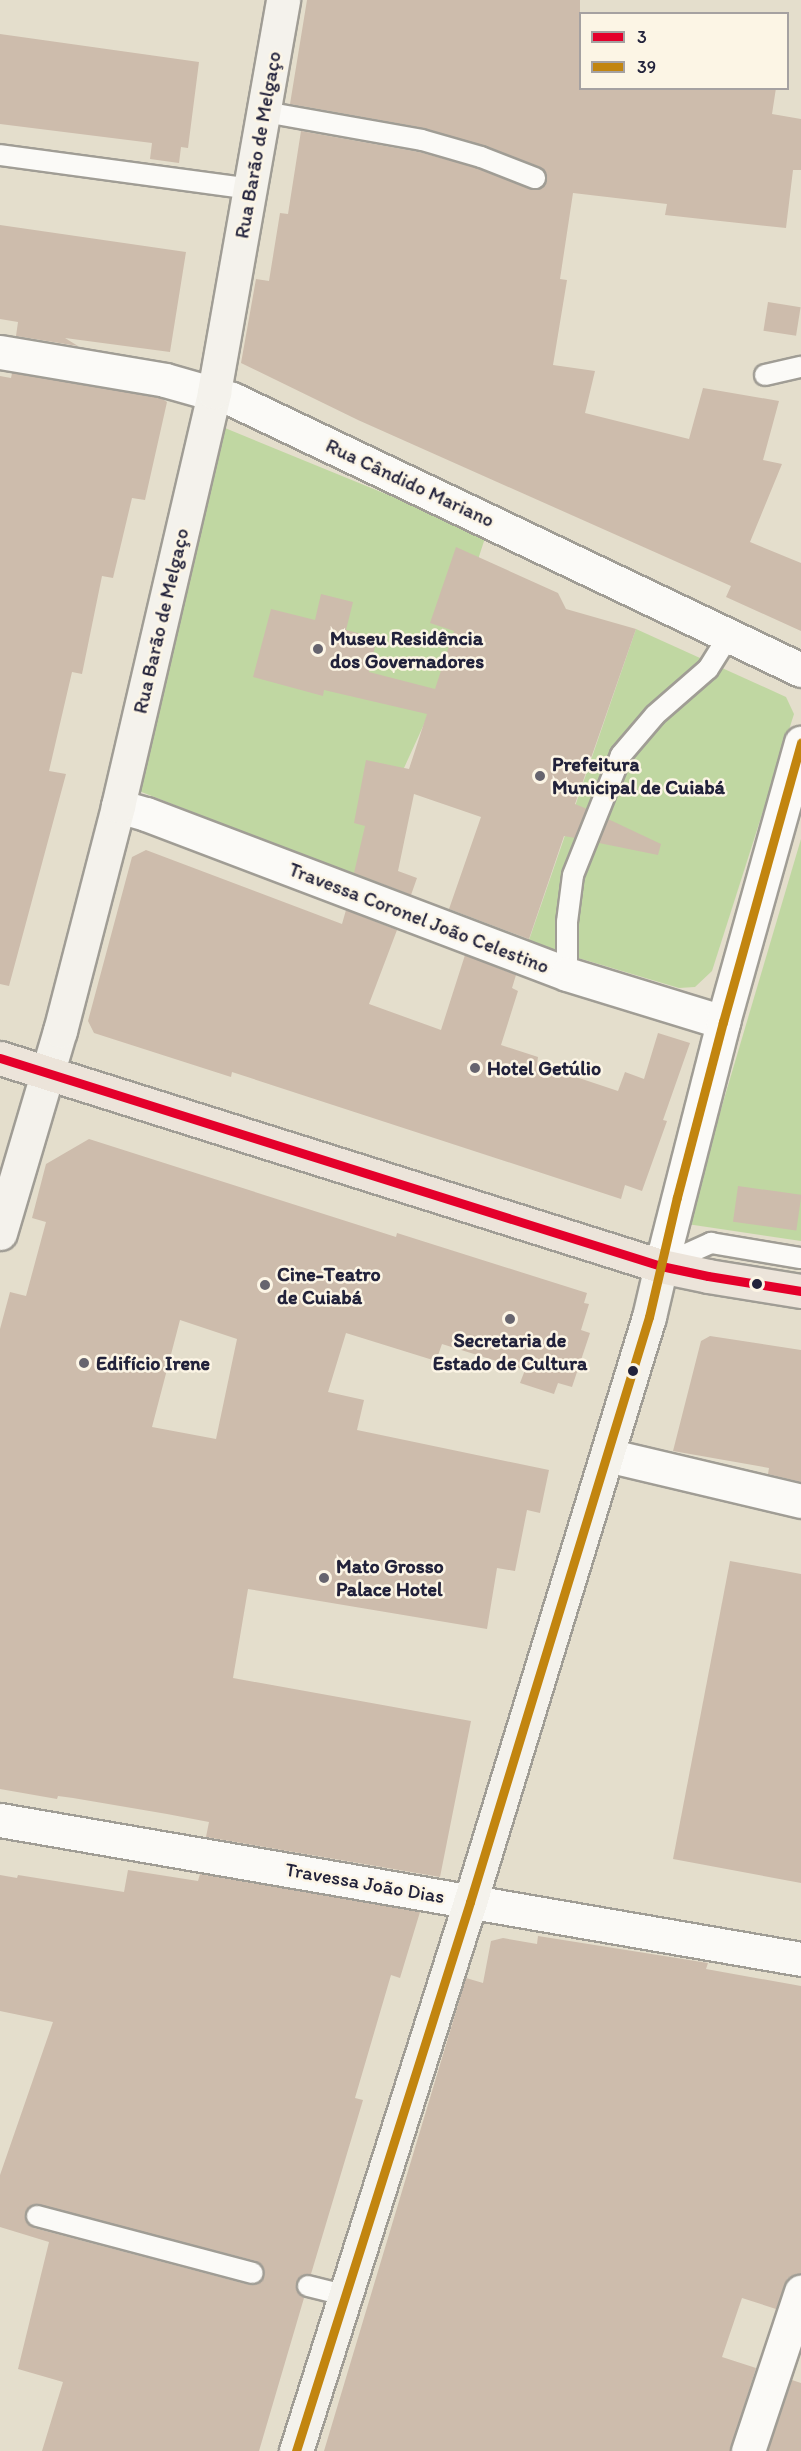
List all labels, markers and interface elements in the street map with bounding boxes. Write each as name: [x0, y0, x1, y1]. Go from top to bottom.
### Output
legend: [579, 12, 789, 90]
text: 3: [637, 26, 647, 48]
street label: Rua Barão de Melgaço: [230, 50, 286, 240]
text: 39: [637, 56, 656, 78]
street label: Rua Cândido Mariano: [322, 433, 498, 533]
street label: Rua Barão de Melgaço: [128, 526, 194, 716]
place label: Museu Residência dos Governadores: [330, 626, 484, 673]
marker: Museu Residência dos Governadores: [311, 642, 325, 656]
place label: Prefeitura Municipal de Cuiabá: [552, 752, 726, 799]
marker: Prefeitura Municipal de Cuiabá: [533, 769, 547, 783]
street label: Travessa Coronel João Celestino: [286, 857, 552, 979]
place label: Hotel Getúlio: [487, 1056, 601, 1080]
marker: Hotel Getúlio: [468, 1061, 482, 1075]
place label: Cine-Teatro de Cuiabá: [277, 1262, 381, 1309]
marker: Cine-Teatro de Cuiabá: [258, 1278, 272, 1292]
unlabelled marker: [751, 1278, 763, 1290]
marker: Secretaria de Estado de Cultura: [503, 1312, 517, 1326]
place label: Secretaria de Estado de Cultura: [433, 1328, 587, 1375]
place label: Edifício Irene: [96, 1351, 210, 1375]
marker: Edifício Irene: [77, 1356, 91, 1370]
unlabelled marker: [627, 1365, 639, 1377]
place label: Mato Grosso Palace Hotel: [336, 1554, 444, 1601]
marker: Mato Grosso Palace Hotel: [317, 1571, 331, 1585]
street label: Travessa João Dias: [283, 1857, 447, 1909]

